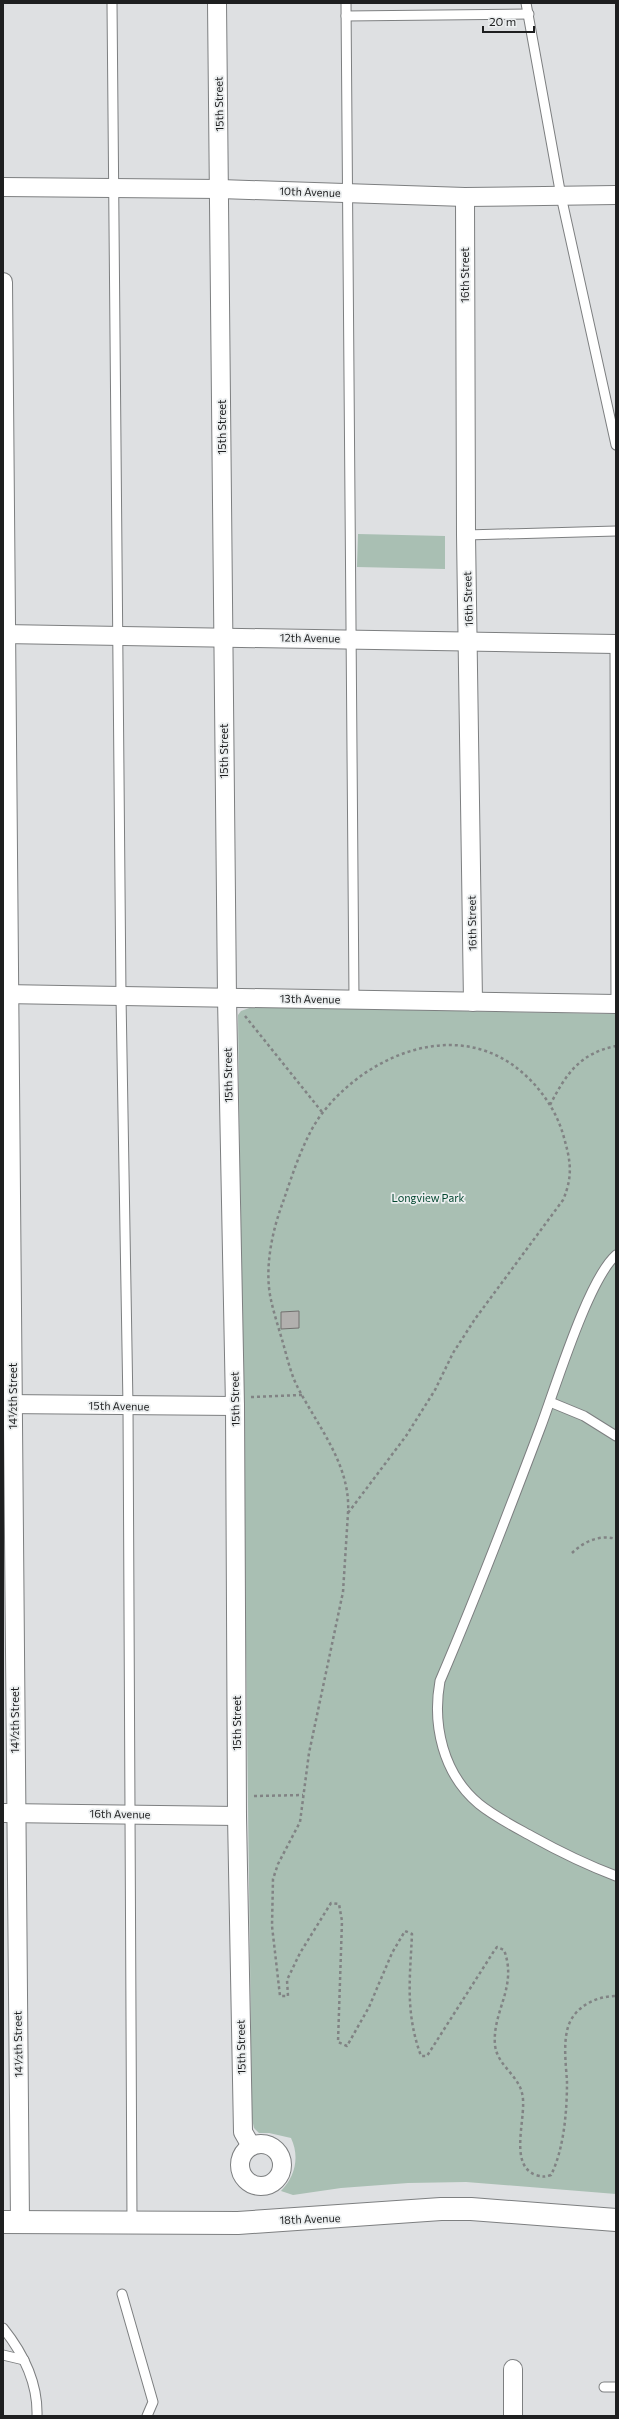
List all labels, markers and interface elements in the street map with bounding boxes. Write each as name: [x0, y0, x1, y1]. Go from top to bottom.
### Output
scale bar: [483, 8, 534, 34]
text: 20 m: [489, 14, 516, 28]
street label: 15th Street: [212, 76, 225, 132]
street label: 10th Avenue: [279, 184, 341, 199]
street label: 16th Street: [458, 247, 471, 303]
street label: 15th Street: [215, 399, 228, 455]
street label: 16th Street: [460, 571, 475, 627]
street label: 12th Avenue: [280, 630, 341, 645]
street label: 15th Street: [217, 723, 230, 779]
street label: 16th Street: [465, 895, 478, 951]
street label: 13th Avenue: [280, 991, 341, 1006]
street label: 15th Street: [221, 1047, 234, 1103]
park label: Longview Park: [391, 1191, 465, 1204]
street label: 14½th Street: [6, 1362, 19, 1429]
street label: 15th Street: [228, 1371, 241, 1427]
street label: 15th Avenue: [89, 1398, 150, 1413]
street label: 14½th Street: [8, 1686, 21, 1753]
street label: 15th Street: [230, 1695, 243, 1751]
street label: 16th Avenue: [89, 1806, 151, 1821]
street label: 14½th Street: [10, 2010, 25, 2077]
street label: 15th Street: [234, 2019, 247, 2075]
street label: 18th Avenue: [279, 2211, 341, 2226]

